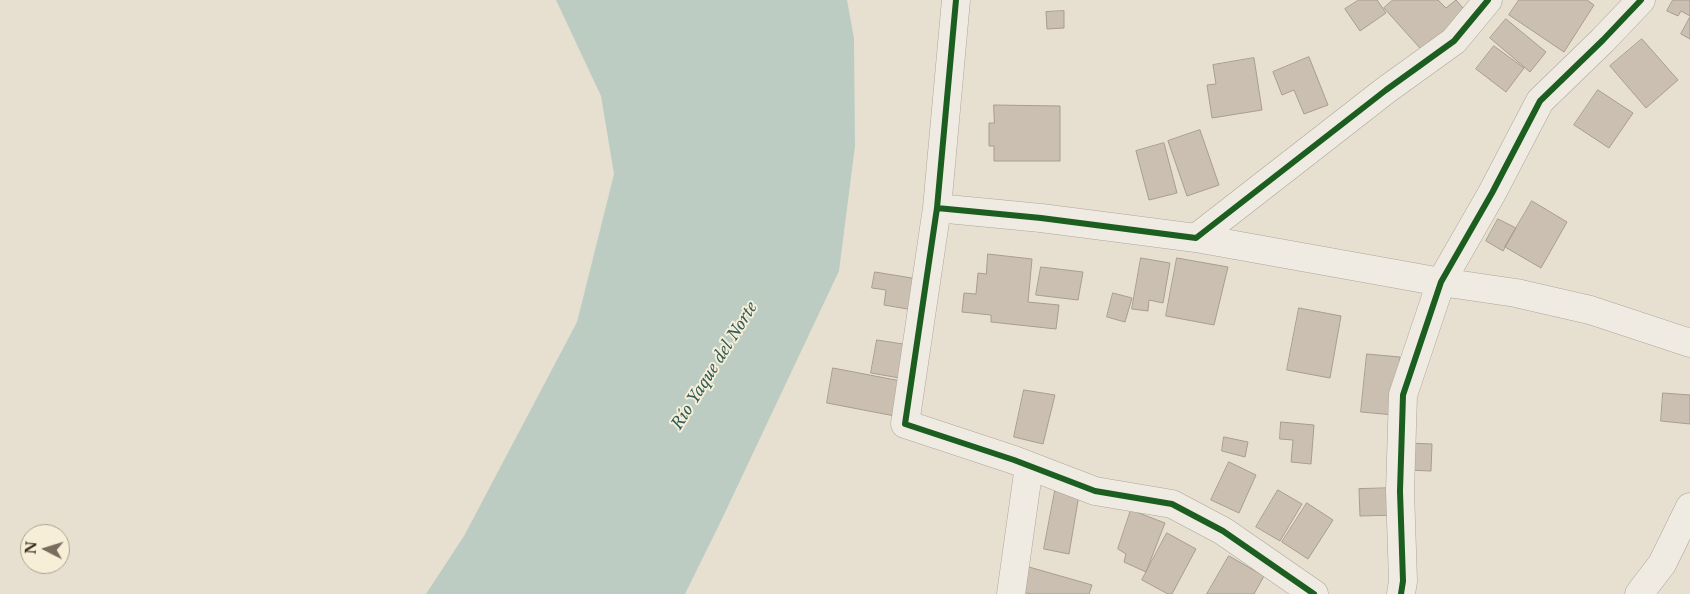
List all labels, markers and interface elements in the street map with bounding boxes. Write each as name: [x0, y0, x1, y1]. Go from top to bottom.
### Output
water label: Río Yaque del Norte: [668, 299, 762, 433]
north arrow: [20, 524, 70, 574]
text: N: [22, 540, 41, 555]

